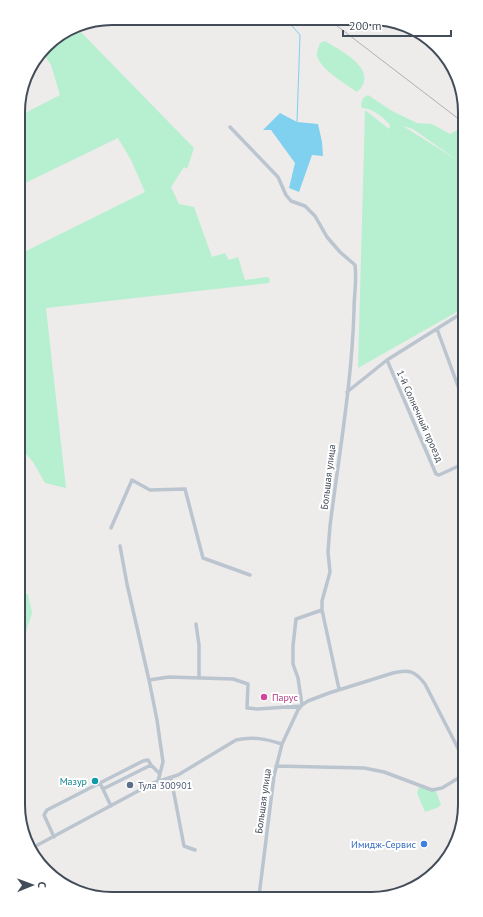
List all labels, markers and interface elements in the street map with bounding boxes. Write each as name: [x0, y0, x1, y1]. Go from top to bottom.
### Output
scale bar: [343, 12, 451, 38]
text: 200 m: [349, 18, 382, 33]
street label: 1-й Солнечный проезд: [394, 368, 446, 465]
street label: Большая улица: [318, 444, 338, 510]
place label: Парус: [272, 691, 298, 704]
marker: Парус: [259, 692, 269, 702]
street label: Большая улица: [252, 768, 274, 834]
place label: Мазур: [60, 775, 87, 788]
marker: Мазур: [90, 776, 100, 786]
place label: Тула 300901: [138, 779, 192, 792]
marker: Тула 300901: [125, 780, 135, 790]
place label: Имидж-Сервис: [351, 838, 416, 851]
marker: Имидж-Сервис: [419, 839, 429, 849]
north arrow: [12, 865, 52, 905]
text: С: [35, 882, 49, 888]

